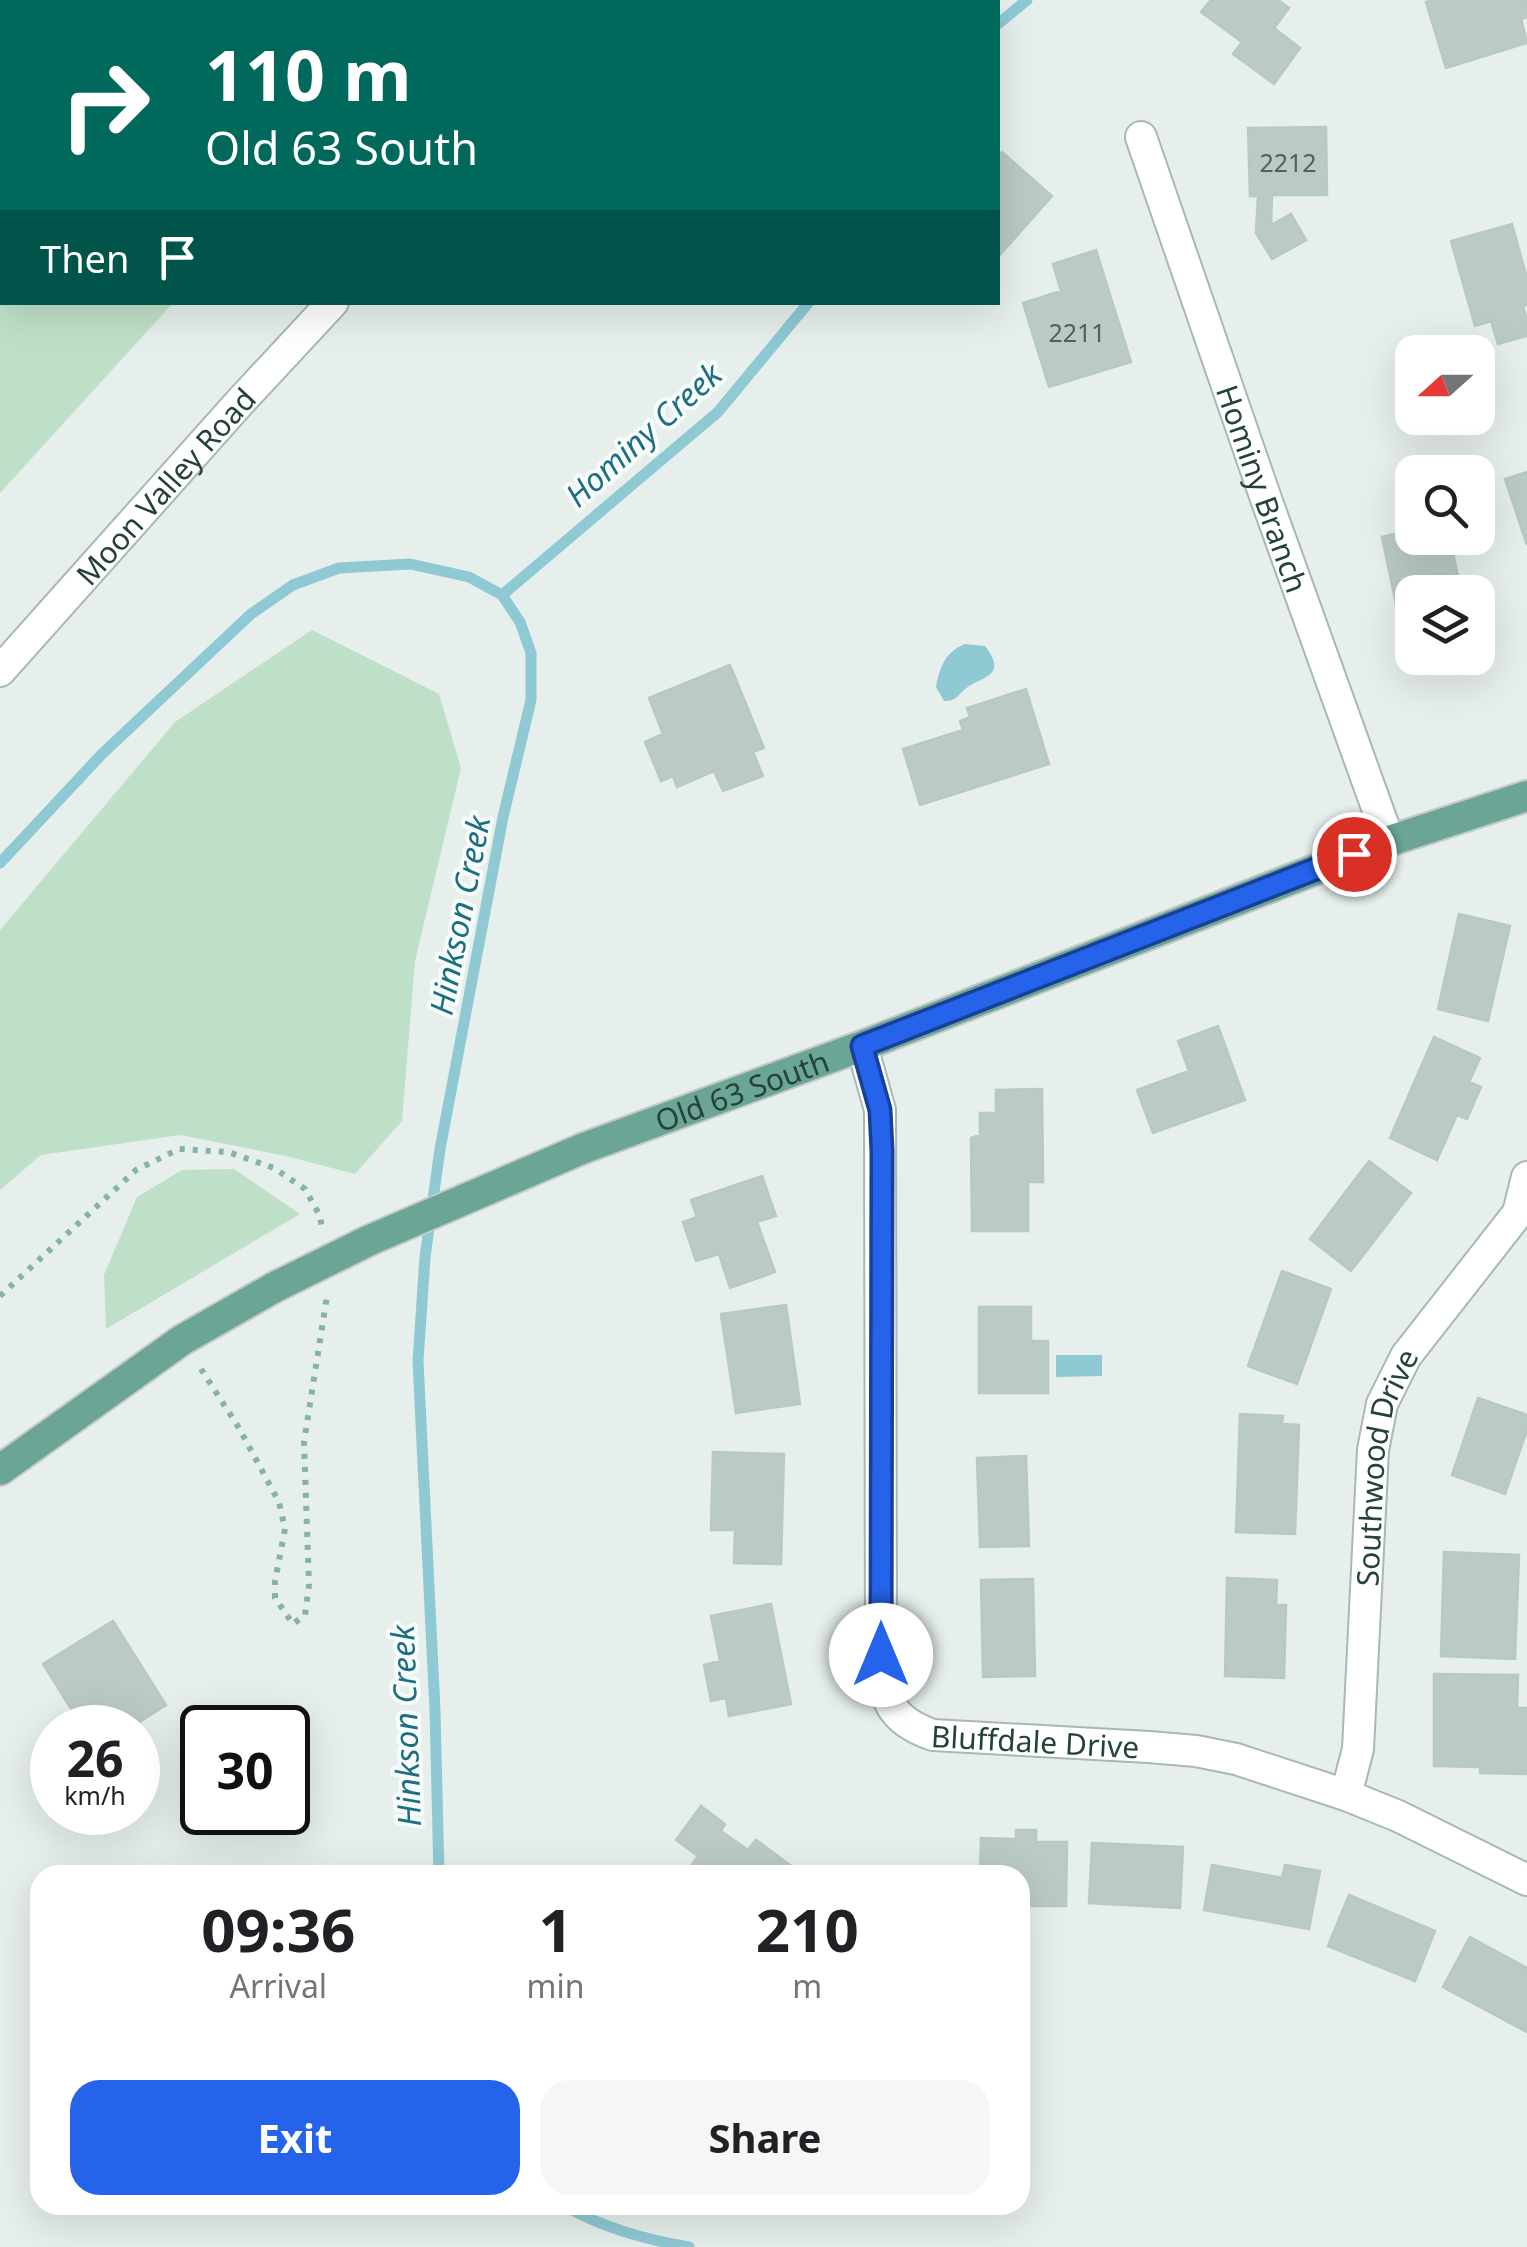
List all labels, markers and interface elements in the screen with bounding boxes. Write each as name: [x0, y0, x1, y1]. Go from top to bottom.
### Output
text: 110 m: [205, 26, 412, 122]
icon: right: [40, 40, 170, 170]
text: Old 63 South: [205, 117, 478, 178]
house number: 2212: [1259, 145, 1317, 179]
icon: arrive: [150, 230, 205, 285]
text: Then: [40, 232, 130, 284]
house number: 2211: [1048, 315, 1106, 349]
north arrow: [1395, 335, 1495, 435]
map controls: [1395, 335, 1495, 675]
water label: Hominy Creek: [556, 352, 731, 516]
street label: Moon Valley Road: [66, 378, 264, 593]
street label: Hominy Branch: [1208, 379, 1318, 598]
button: search: [1395, 455, 1495, 555]
button: layers: [1395, 575, 1495, 675]
water label: Hinkson Creek: [419, 811, 500, 1018]
pin: [1312, 812, 1397, 897]
icon: arrive: [1327, 827, 1382, 882]
street label: Old 63 South: [649, 1040, 834, 1141]
street label: Southwood Drive: [1346, 1341, 1427, 1587]
position arrow: [829, 1603, 933, 1707]
water label: Hinkson Creek: [380, 1623, 430, 1828]
speed limit sign: 30: [180, 1705, 310, 1835]
street label: Bluffdale Drive: [930, 1714, 1140, 1767]
text: 26: [66, 1724, 124, 1792]
text: km/h: [64, 1778, 126, 1812]
text: 09:36: [201, 1888, 355, 1970]
text: 1: [538, 1888, 573, 1970]
text: 210: [756, 1888, 859, 1970]
text: Arrival: [230, 1964, 327, 2007]
text: min: [527, 1964, 585, 2007]
text: m: [792, 1964, 822, 2007]
button: Exit: [70, 2080, 520, 2195]
button: Share: [540, 2080, 990, 2195]

